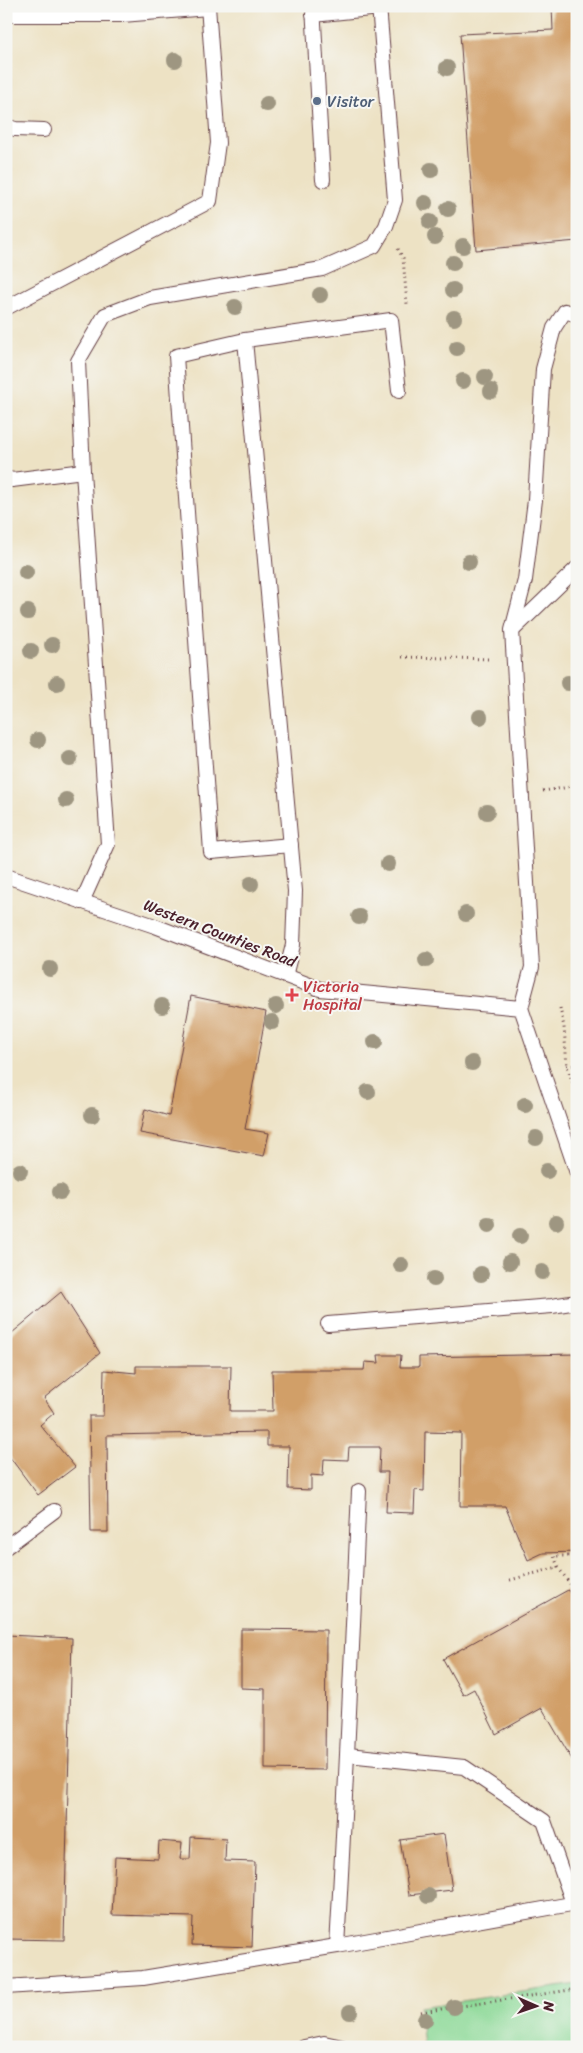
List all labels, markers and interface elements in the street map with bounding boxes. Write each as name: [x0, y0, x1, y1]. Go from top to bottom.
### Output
place label: Visitor: [327, 87, 376, 116]
marker: Visitor: [311, 95, 323, 107]
street label: Western Counties Road: [139, 890, 302, 976]
place label: Victoria Hospital: [303, 972, 362, 1019]
marker: Victoria Hospital: [285, 988, 299, 1002]
north arrow: [510, 1980, 560, 2030]
text: N: [536, 2000, 561, 2012]

